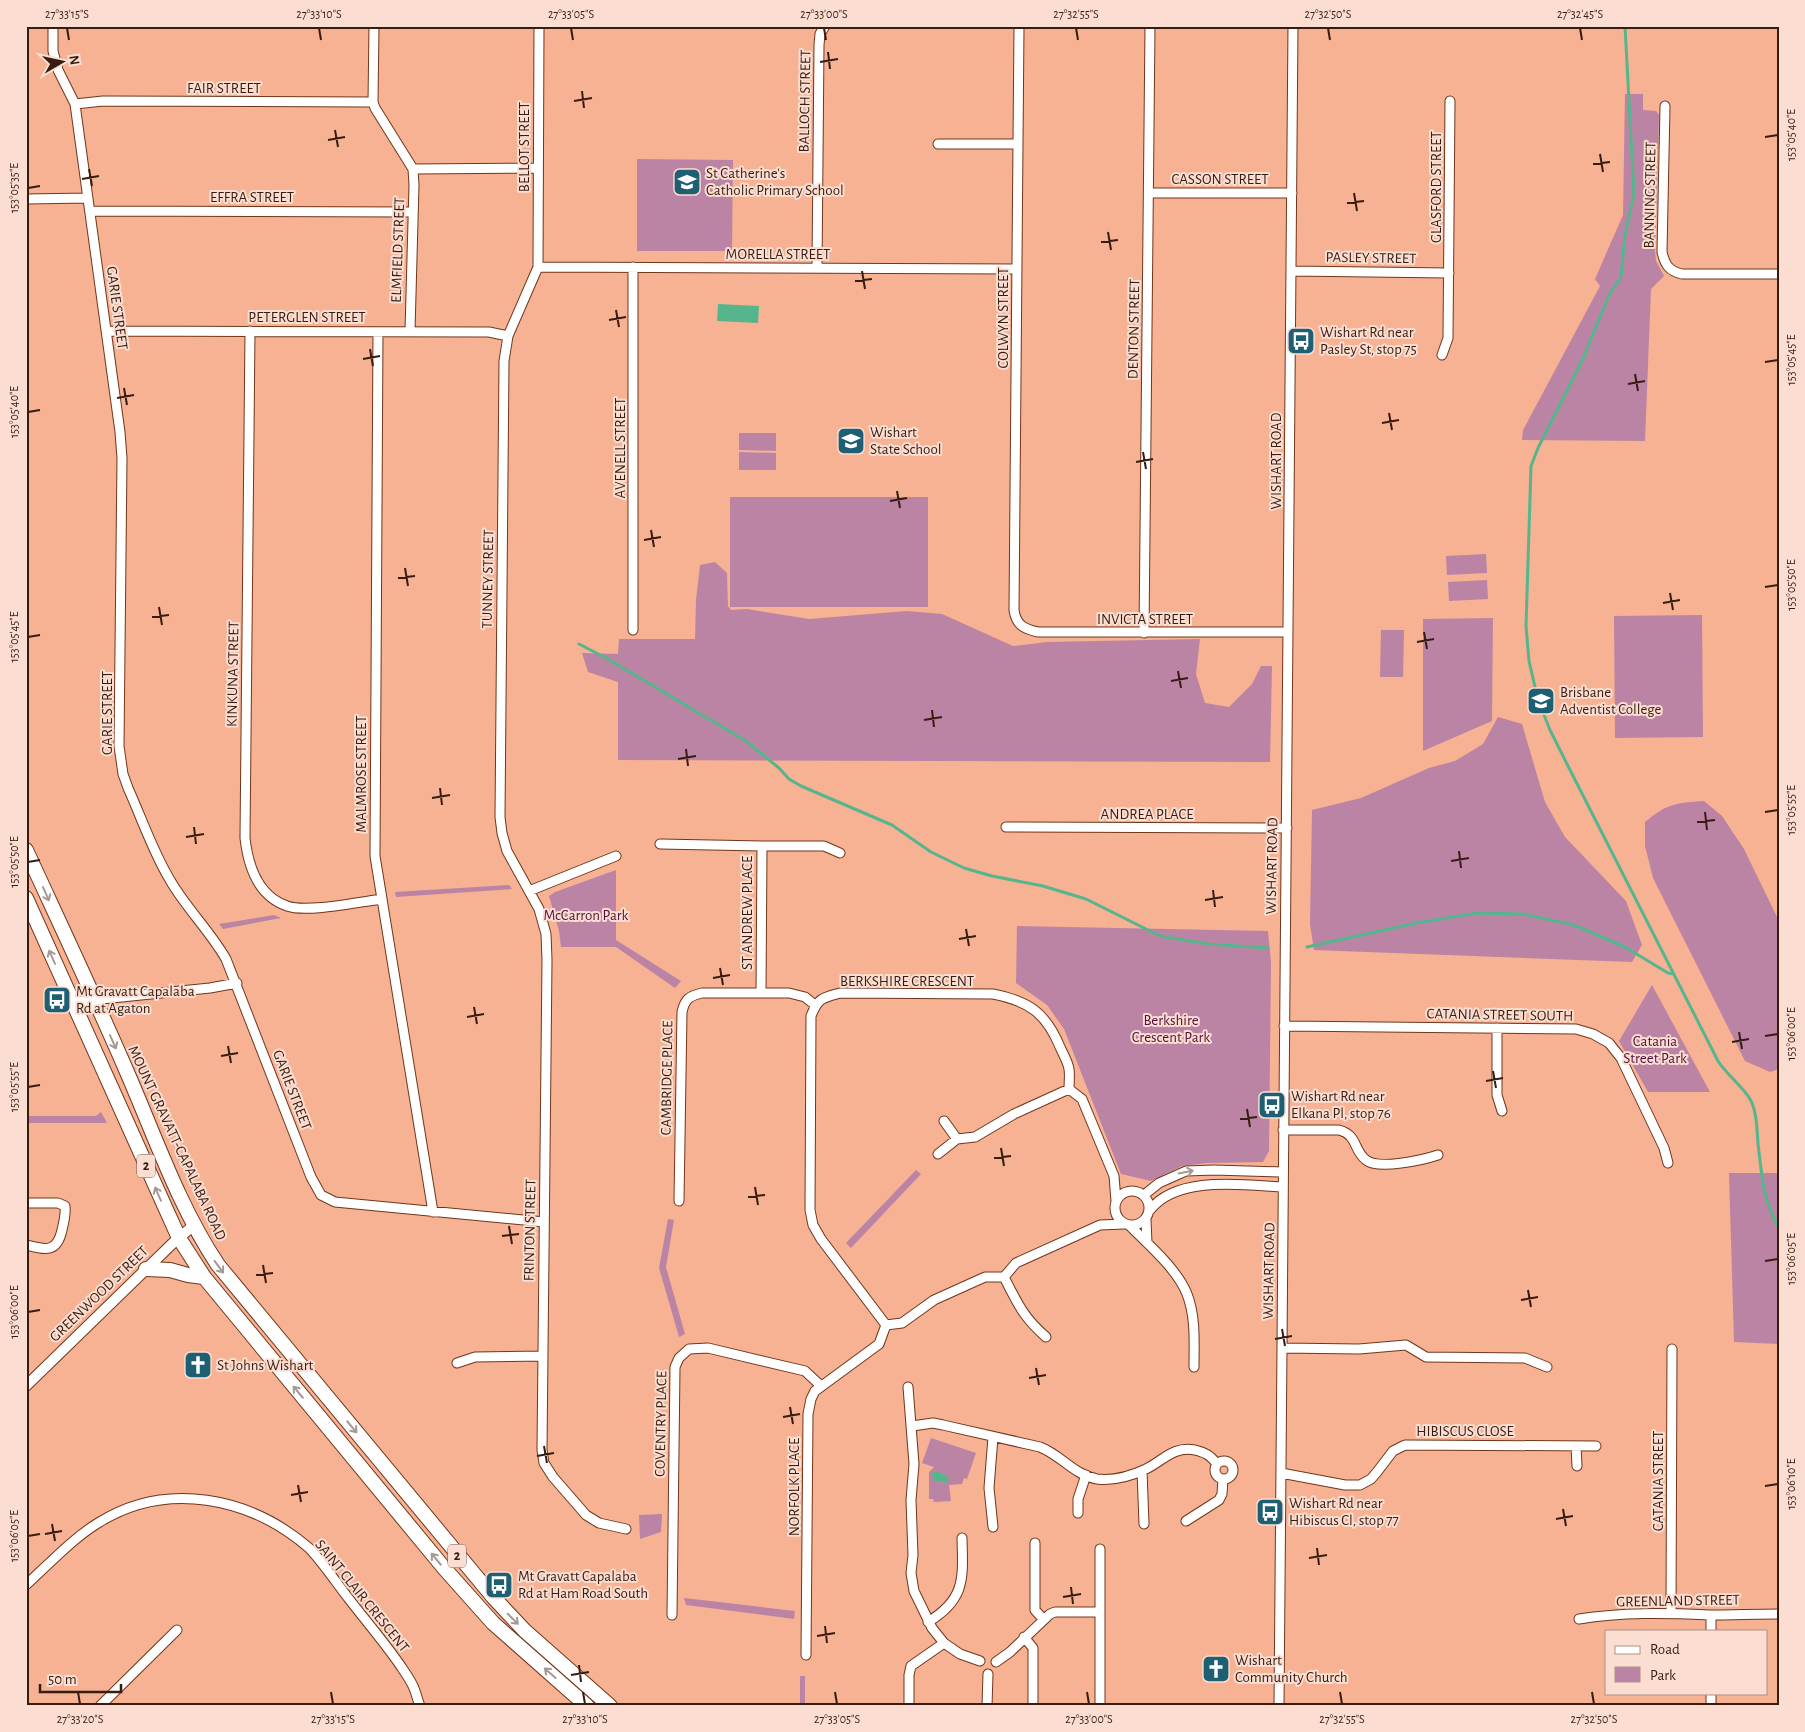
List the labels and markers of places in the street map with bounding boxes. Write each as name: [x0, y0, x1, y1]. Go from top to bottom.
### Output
place label: St Catherine's Catholic Primary School: [706, 166, 844, 198]
school or university icon: St Catherine's Catholic Primary School: [672, 167, 702, 197]
place label: Wishart Rd near Pasley St, stop 75: [1320, 325, 1417, 357]
bus stop icon: Wishart Rd near Pasley St, stop 75: [1286, 326, 1316, 356]
place label: Wishart State School: [870, 425, 942, 457]
school or university icon: Wishart State School: [836, 426, 866, 456]
place label: Brisbane Adventist College: [1560, 685, 1662, 717]
school or university icon: Brisbane Adventist College: [1526, 686, 1556, 716]
place label: Mt Gravatt Capalaba Rd at Agaton: [76, 984, 195, 1016]
bus stop icon: Mt Gravatt Capalaba Rd at Agaton: [42, 985, 72, 1015]
place label: Wishart Rd near Elkana Pl, stop 76: [1291, 1089, 1391, 1121]
bus stop icon: Wishart Rd near Elkana Pl, stop 76: [1257, 1090, 1287, 1120]
church icon: St Johns Wishart: [183, 1350, 213, 1380]
place label: St Johns Wishart: [217, 1358, 313, 1373]
place label: Wishart Rd near Hibiscus Cl, stop 77: [1289, 1496, 1399, 1528]
bus stop icon: Wishart Rd near Hibiscus Cl, stop 77: [1255, 1497, 1285, 1527]
place label: Mt Gravatt Capalaba Rd at Ham Road South: [518, 1569, 648, 1601]
bus stop icon: Mt Gravatt Capalaba Rd at Ham Road South: [484, 1570, 514, 1600]
place label: Wishart Community Church: [1235, 1653, 1348, 1685]
church icon: Wishart Community Church: [1201, 1654, 1231, 1684]

